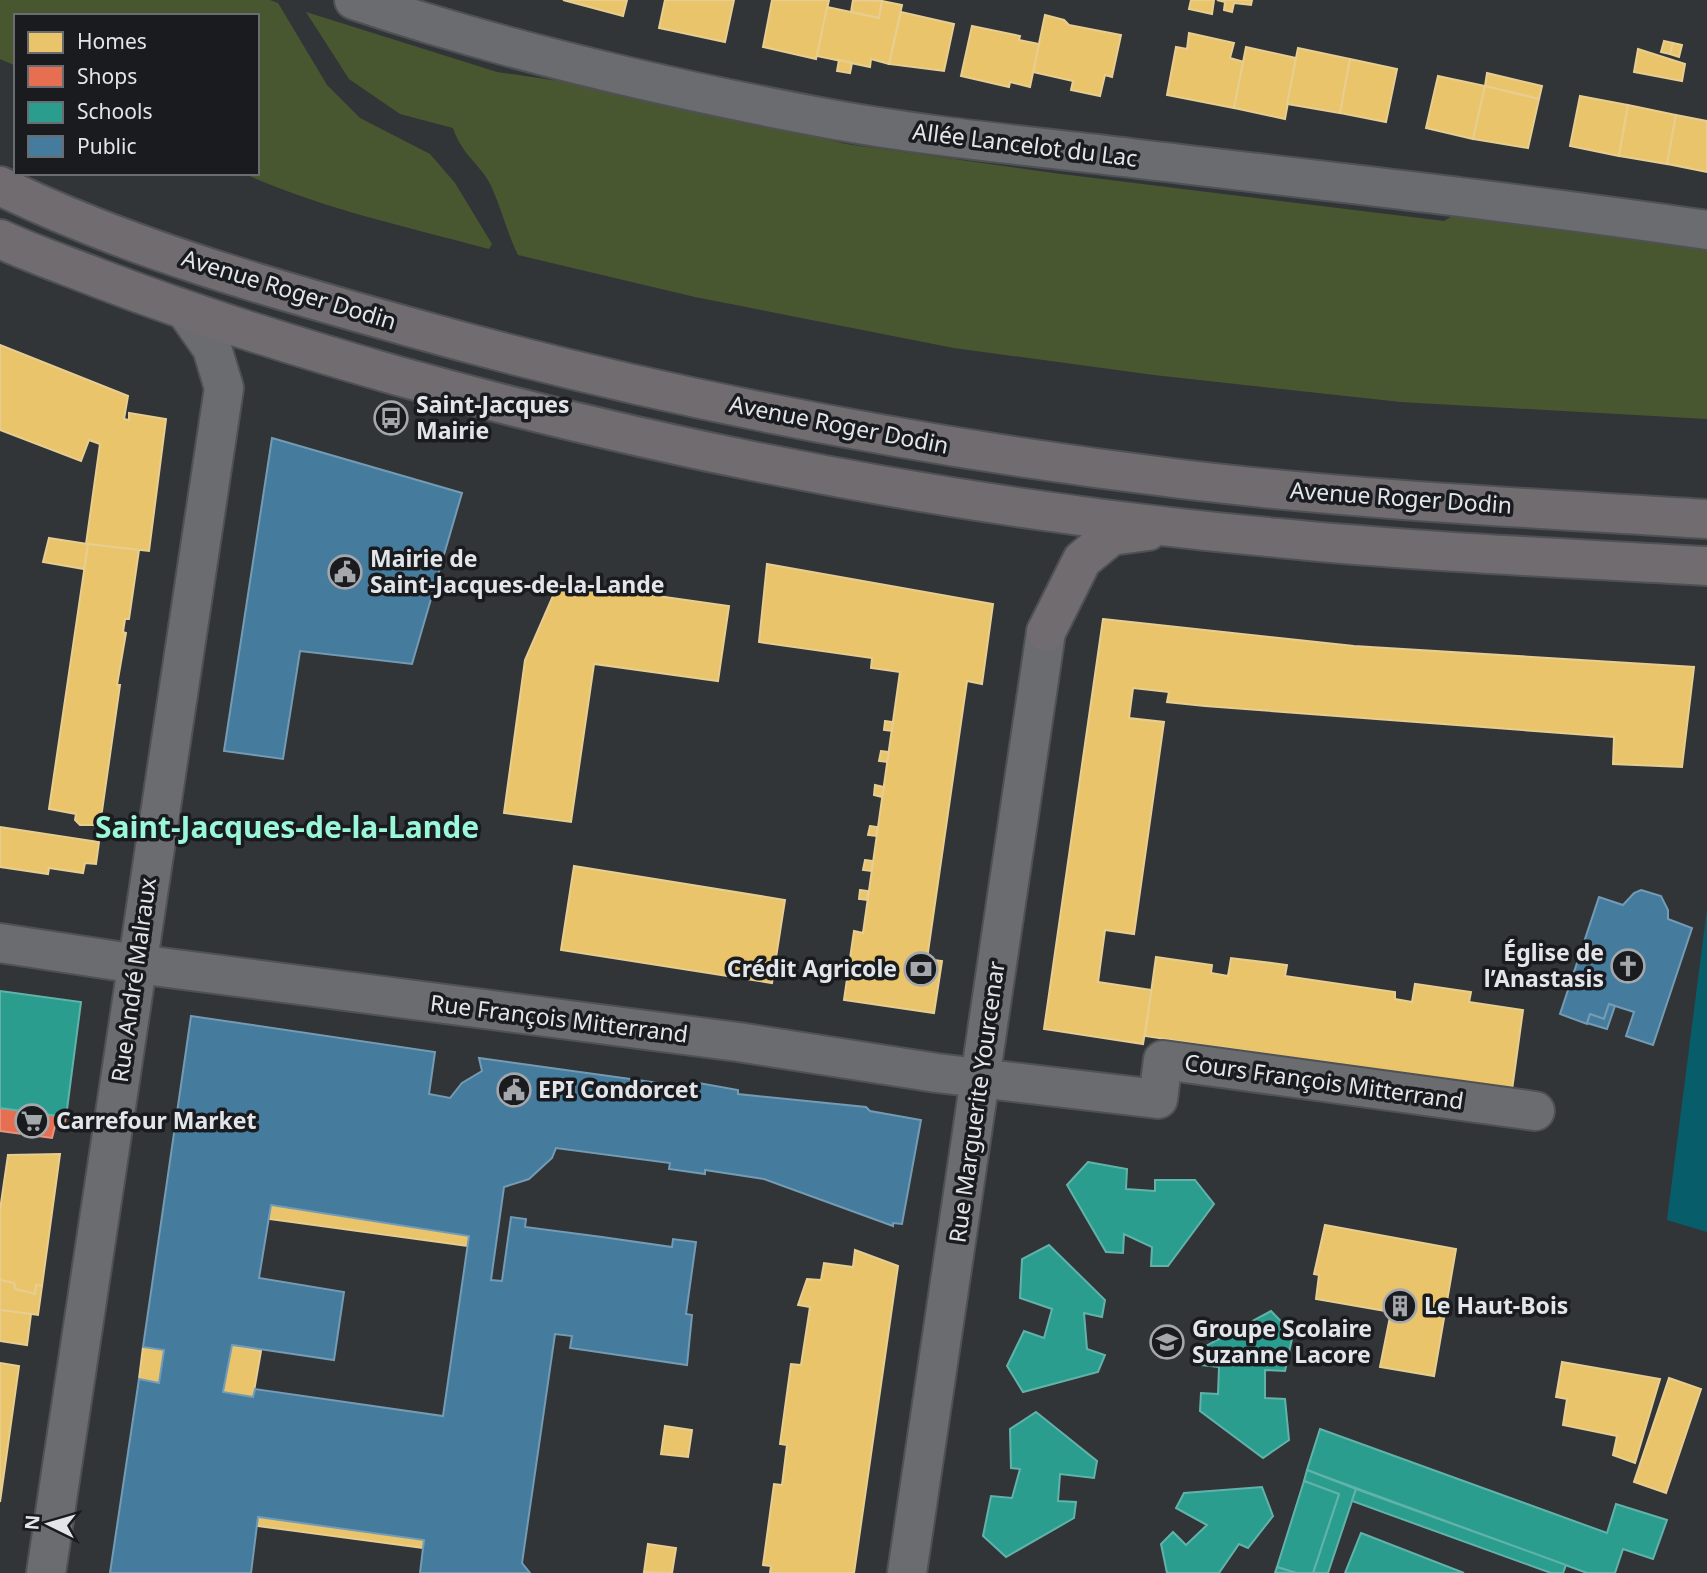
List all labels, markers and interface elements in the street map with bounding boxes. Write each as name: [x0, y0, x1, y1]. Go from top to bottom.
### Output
legend: [14, 14, 259, 175]
text: Homes: [77, 27, 147, 55]
text: Shops: [77, 62, 137, 90]
text: Schools: [77, 97, 152, 125]
street label: Allée Lancelot du Lac: [911, 114, 1139, 174]
text: Public: [77, 132, 137, 160]
street label: Avenue Roger Dodin: [178, 241, 400, 337]
street label: Avenue Roger Dodin: [727, 387, 951, 461]
place label: Saint-Jacques Mairie: [416, 388, 570, 446]
bus stop icon: Saint-Jacques Mairie: [372, 399, 410, 437]
street label: Avenue Roger Dodin: [1289, 473, 1513, 521]
place label: Mairie de Saint-Jacques-de-la-Lande: [370, 542, 664, 600]
public building icon: Mairie de Saint-Jacques-de-la-Lande: [326, 553, 364, 591]
district label: Saint-Jacques-de-la-Lande: [95, 806, 479, 847]
street label: Rue André Malraux: [103, 875, 163, 1084]
place label: Église de l’Anastasis: [1484, 936, 1604, 994]
church icon: Église de l’Anastasis: [1609, 947, 1647, 985]
bank icon: Crédit Agricole: [902, 950, 940, 988]
place label: Crédit Agricole: [727, 952, 897, 984]
street label: Rue Marguerite Yourcenar: [940, 958, 1012, 1245]
street label: Rue François Mitterrand: [428, 986, 690, 1050]
street label: Cours François Mitterrand: [1183, 1046, 1466, 1116]
public building icon: EPI Condorcet: [495, 1071, 533, 1109]
place label: EPI Condorcet: [538, 1073, 699, 1105]
supermarket icon: Carrefour Market: [13, 1102, 51, 1140]
place label: Carrefour Market: [56, 1104, 257, 1136]
building icon: Le Haut-Bois: [1381, 1287, 1419, 1325]
place label: Le Haut-Bois: [1424, 1289, 1568, 1321]
place label: Groupe Scolaire Suzanne Lacore: [1192, 1312, 1372, 1370]
school or university icon: Groupe Scolaire Suzanne Lacore: [1148, 1323, 1186, 1361]
north arrow: [14, 1489, 84, 1559]
text: N: [18, 1514, 46, 1531]

